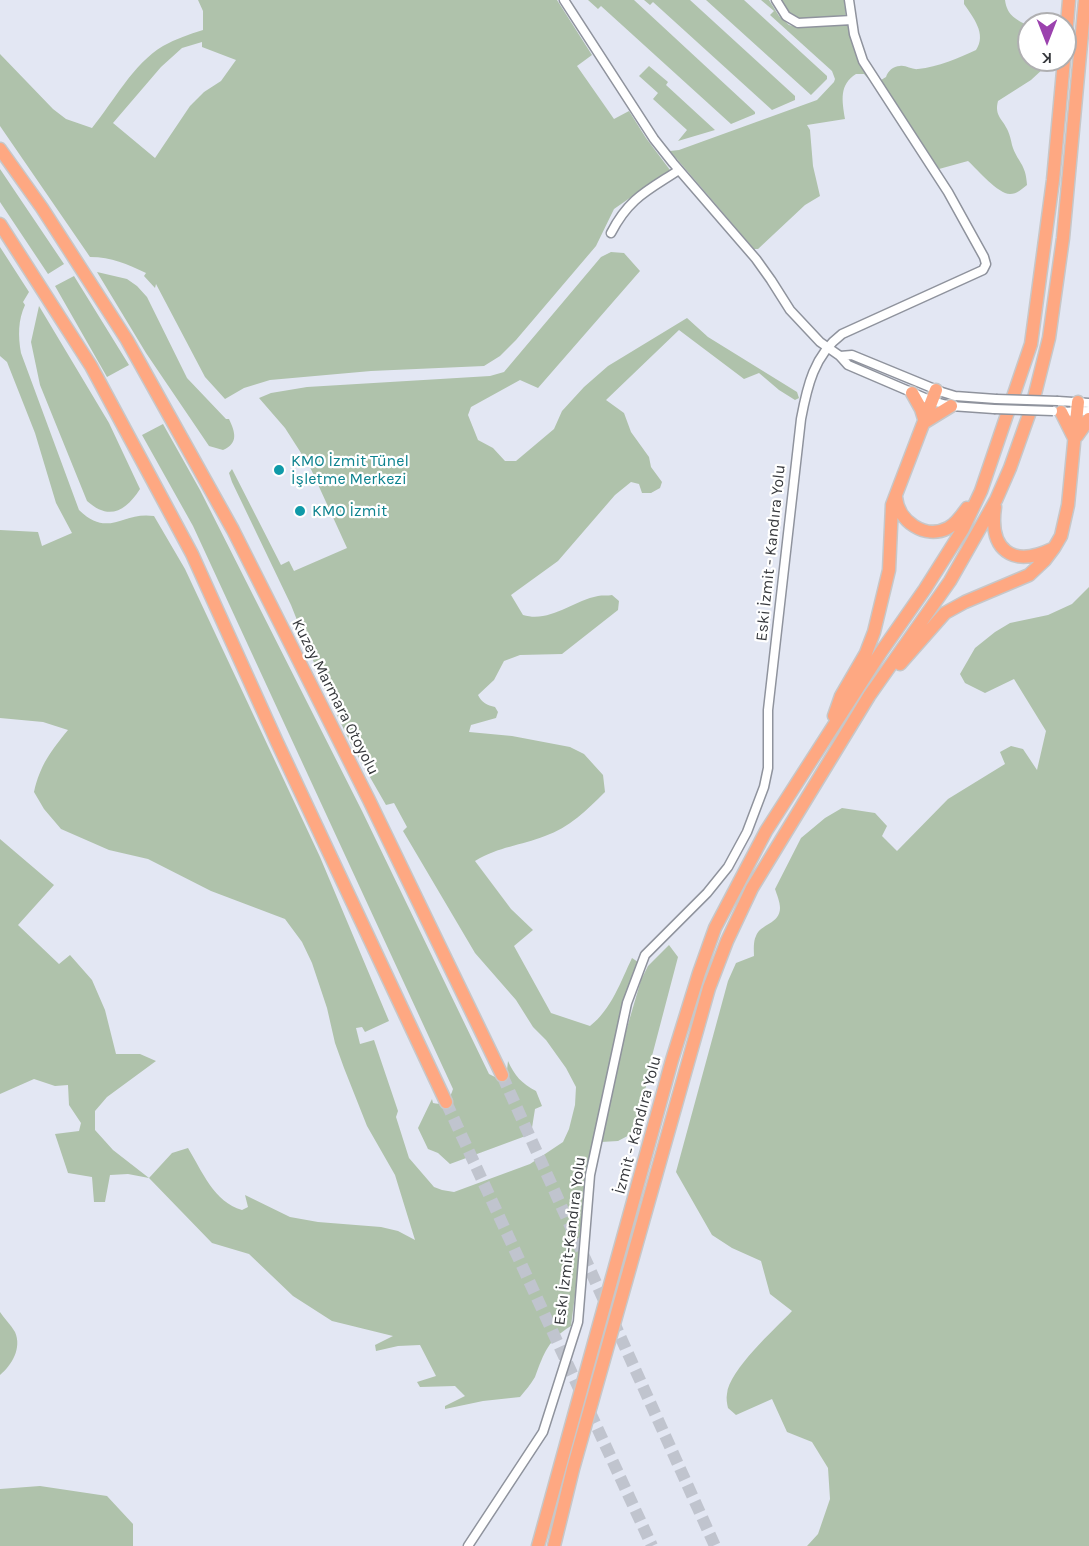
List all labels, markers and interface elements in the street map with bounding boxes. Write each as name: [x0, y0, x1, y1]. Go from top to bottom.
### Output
north arrow: [1017, 12, 1077, 72]
text: K: [1042, 49, 1052, 68]
place label: KMO İzmit Tünel İşletme Merkezi: [291, 451, 409, 489]
marker: KMO İzmit Tünel İşletme Merkezi: [272, 463, 286, 477]
street label: Eski İzmit - Kandıra Yolu: [752, 464, 790, 642]
place label: KMO İzmit: [312, 501, 387, 521]
marker: KMO İzmit: [293, 504, 307, 518]
street label: Kuzey Marmara Otoyolu: [287, 616, 383, 778]
street label: İzmit - Kandıra Yolu: [610, 1054, 666, 1196]
street label: Eskı İzmit-Kandıra Yolu: [550, 1156, 590, 1326]

